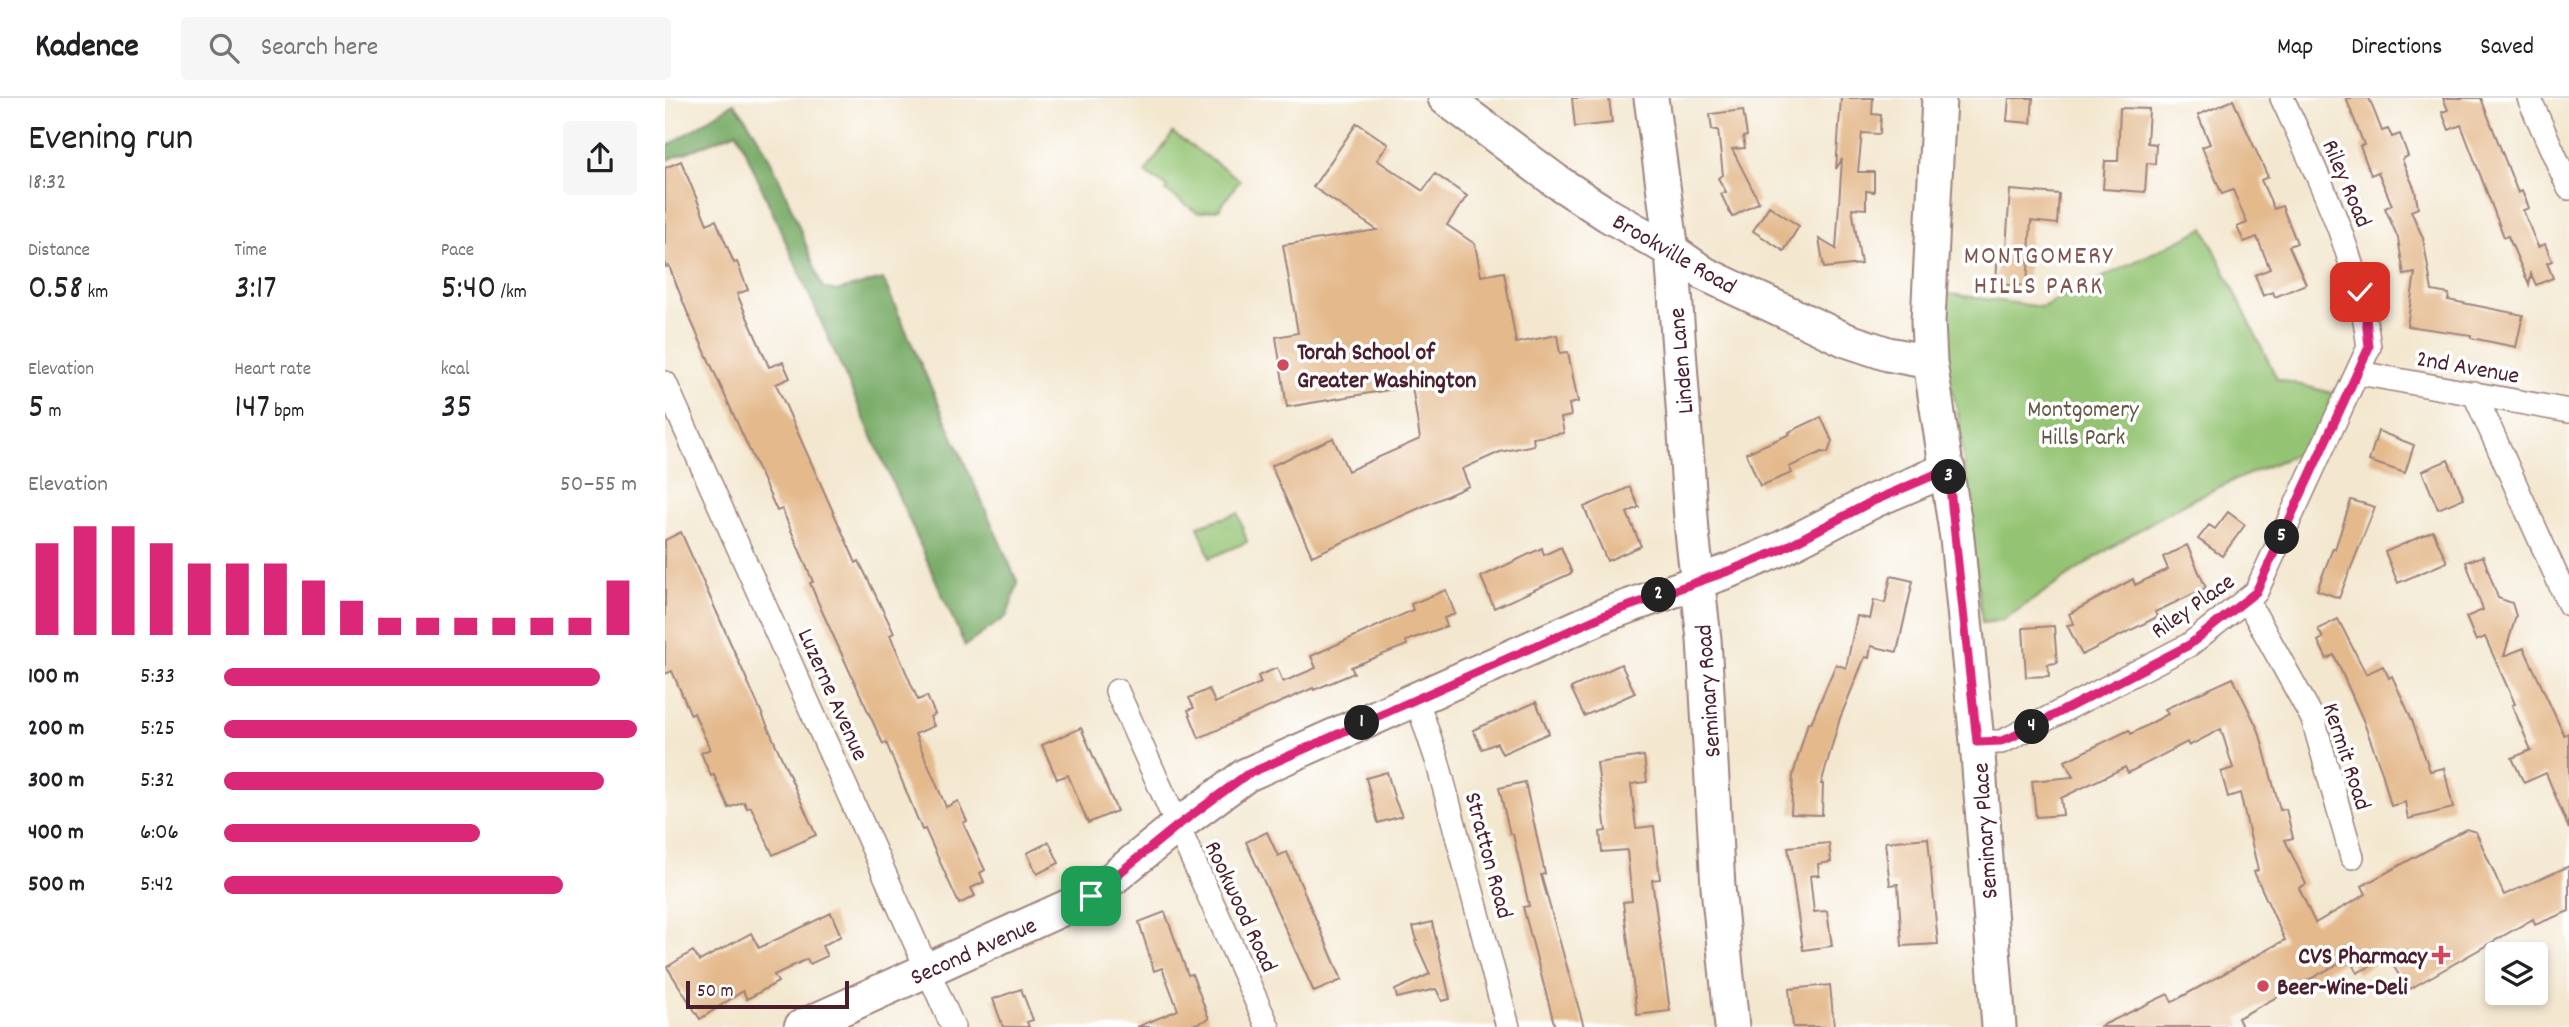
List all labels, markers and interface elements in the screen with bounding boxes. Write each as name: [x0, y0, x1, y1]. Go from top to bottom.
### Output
search box: [181, 17, 671, 80]
text: Kadence: [35, 25, 139, 72]
icon: search: [205, 29, 243, 67]
text: Search here: [261, 30, 378, 67]
text: Map: [2277, 31, 2313, 65]
text: Directions: [2351, 31, 2442, 65]
text: Saved: [2480, 31, 2534, 65]
text: Evening run: [28, 113, 193, 168]
button: share: [563, 121, 637, 195]
street label: Riley Road: [2312, 135, 2379, 233]
text: 18:32: [28, 167, 66, 200]
street label: Brookville Road: [1605, 206, 1742, 305]
text: Distance: [28, 238, 90, 265]
text: Time: [234, 238, 267, 265]
text: Pace: [441, 238, 474, 265]
district label: MONTGOMERY HILLS PARK: [1964, 239, 2114, 306]
pin: [2330, 262, 2390, 322]
text: 0.58: [28, 265, 83, 315]
text: 3:17: [234, 265, 277, 315]
text: 5:40: [441, 265, 496, 315]
icon: check: [2341, 273, 2379, 311]
text: km: [83, 280, 108, 307]
text: /km: [496, 280, 527, 307]
street label: Linden Lane: [1661, 306, 1705, 415]
place label: Torah School of Greater Washington: [1297, 337, 1476, 399]
street label: 2nd Avenue: [2413, 343, 2522, 395]
text: Elevation: [28, 357, 94, 384]
text: Heart rate: [234, 357, 311, 384]
text: kcal: [441, 357, 470, 384]
marker: Torah School of Greater Washington: [1275, 357, 1291, 373]
text: 5: [28, 384, 44, 434]
text: 147: [234, 384, 270, 434]
text: 35: [441, 384, 472, 434]
park label: Montgomery Hills Park: [2027, 394, 2140, 456]
text: m: [44, 399, 62, 426]
text: bpm: [270, 399, 304, 426]
pin: 3: [1931, 460, 1967, 494]
text: 3: [1944, 463, 1953, 490]
text: Elevation: [28, 469, 108, 502]
text: 50–55 m: [560, 469, 637, 502]
pin: 5: [2265, 520, 2299, 555]
text: 5: [2277, 523, 2286, 550]
street label: Riley Place: [2145, 566, 2243, 649]
pin: 2: [1641, 578, 1677, 612]
text: 2: [1654, 581, 1663, 608]
street label: Seminary Road: [1688, 623, 1732, 759]
street label: Luzerne Avenue: [787, 624, 876, 767]
text: 100 m: [28, 661, 79, 694]
text: 5:33: [140, 661, 175, 694]
street label: Kermit Road: [2312, 699, 2378, 815]
pin: 1: [1345, 706, 1379, 740]
text: 1: [1359, 709, 1364, 736]
pin: 4: [2015, 710, 2049, 744]
text: 200 m: [28, 713, 84, 746]
text: 5:25: [140, 713, 175, 746]
text: 4: [2028, 713, 2035, 740]
street label: Seminary Place: [1965, 761, 2009, 900]
text: 300 m: [28, 765, 84, 798]
text: 5:32: [140, 765, 175, 798]
street label: Stratton Road: [1454, 789, 1520, 923]
text: 400 m: [28, 817, 84, 850]
text: 6:06: [140, 817, 179, 850]
street label: Rookwood Road: [1194, 836, 1285, 979]
pin: [1061, 866, 1121, 926]
text: 500 m: [28, 869, 85, 902]
text: 5:42: [140, 869, 174, 902]
icon: arrive: [1072, 877, 1110, 915]
street label: Second Avenue: [906, 910, 1043, 996]
place label: CVS Pharmacy: [2298, 941, 2428, 975]
map controls: [2485, 942, 2548, 1005]
button: layers: [2485, 942, 2548, 1005]
marker: CVS Pharmacy: [2433, 947, 2449, 963]
place label: Beer-Wine-Deli: [2277, 972, 2408, 1006]
scale bar: [686, 978, 849, 1010]
marker: Beer-Wine-Deli: [2255, 978, 2271, 994]
text: 50 m: [697, 979, 734, 1006]

